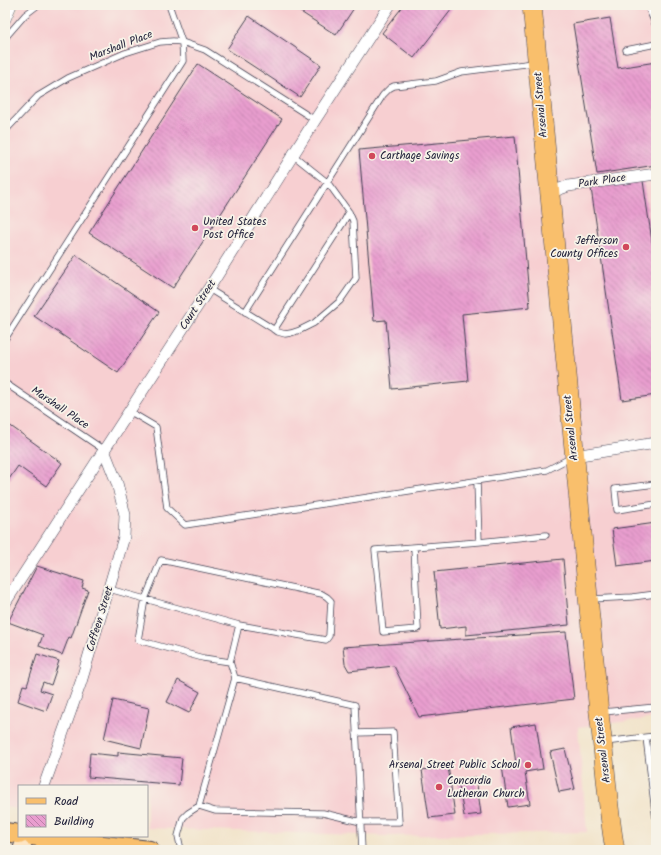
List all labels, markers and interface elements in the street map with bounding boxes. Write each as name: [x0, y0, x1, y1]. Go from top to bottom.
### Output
street label: Marshall Place: [87, 26, 155, 66]
street label: Arsenal Street: [529, 71, 553, 139]
place label: Carthage Savings: [380, 147, 460, 165]
marker: Carthage Savings: [367, 151, 377, 161]
street label: Park Place: [577, 169, 627, 193]
place label: United States Post Office: [203, 213, 267, 244]
marker: United States Post Office: [190, 223, 200, 233]
place label: Jefferson County Offices: [550, 232, 618, 263]
marker: Jefferson County Offices: [621, 242, 631, 252]
street label: Court Street: [175, 276, 221, 334]
street label: Marshall Place: [27, 382, 93, 434]
street label: Arsenal Street: [559, 394, 583, 462]
street label: Coffeen Street: [81, 583, 119, 654]
street label: Arsenal Street: [590, 715, 616, 784]
place label: Arsenal Street Public School: [389, 756, 520, 774]
marker: Arsenal Street Public School: [523, 760, 533, 770]
place label: Concordia Lutheran Church: [447, 772, 525, 803]
marker: Concordia Lutheran Church: [434, 782, 444, 792]
legend: [18, 785, 148, 837]
text: Road: [54, 792, 79, 811]
text: Building: [54, 812, 94, 831]

